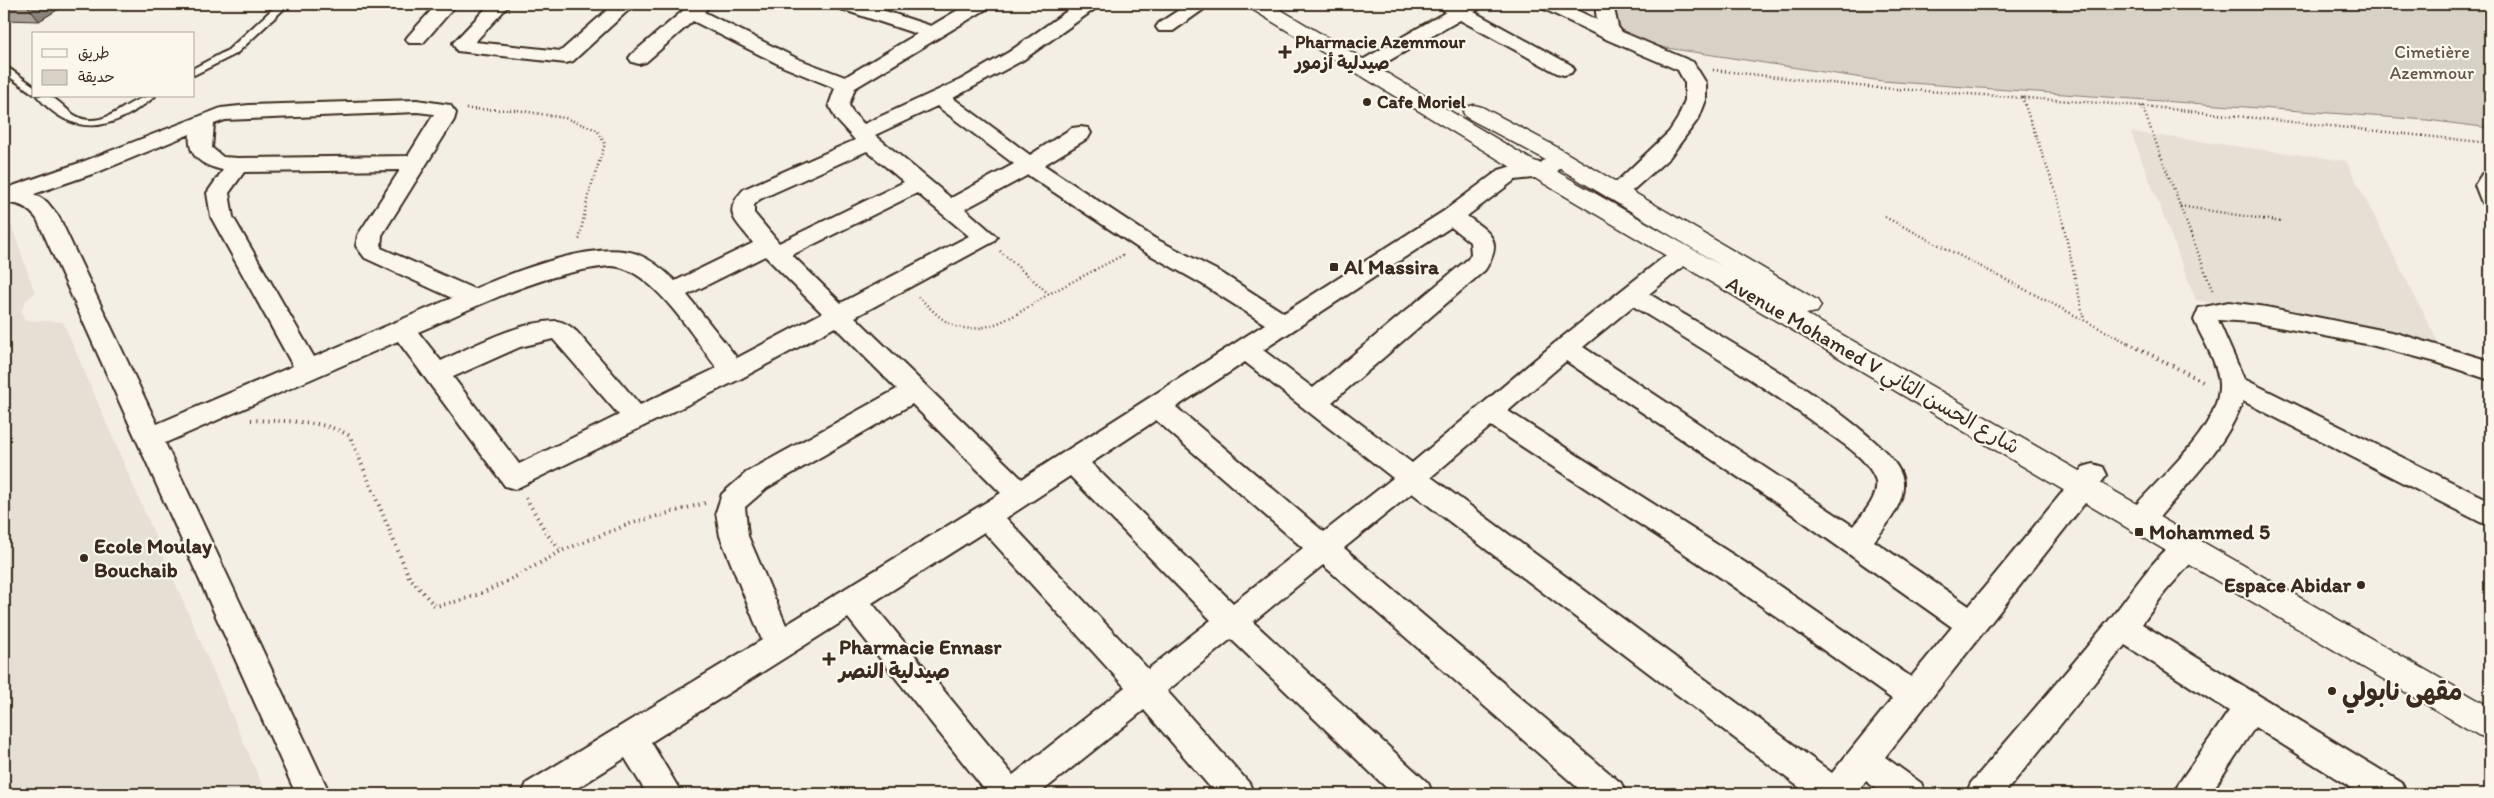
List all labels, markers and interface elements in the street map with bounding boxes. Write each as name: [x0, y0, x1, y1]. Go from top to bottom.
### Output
place label: Pharmacie Azemmour صيدلية أزمور: [1293, 31, 1466, 74]
legend: [32, 32, 195, 98]
park label: Cimetière Azemmour: [2390, 41, 2475, 84]
text: طريق: [78, 44, 110, 62]
marker: Pharmacie Azemmour صيدلية أزمور: [1279, 46, 1291, 58]
text: حديقة: [78, 68, 115, 86]
place label: Cafe Moriel: [1377, 91, 1467, 113]
marker: Cafe Moriel: [1361, 96, 1373, 108]
place label: Al Massira: [1343, 254, 1440, 279]
marker: Al Massira: [1328, 261, 1340, 273]
street label: Avenue Mohamed V شارع الحسن الثاني: [1719, 270, 2024, 465]
place label: Mohammed 5: [2149, 519, 2270, 544]
marker: Mohammed 5: [2133, 526, 2145, 538]
place label: Ecole Moulay Bouchaib: [94, 533, 212, 582]
marker: Ecole Moulay Bouchaib: [78, 552, 90, 564]
place label: Espace Abidar: [2224, 572, 2352, 598]
marker: Espace Abidar: [2355, 579, 2367, 591]
place label: Pharmacie Ennasr صيدلية النصر: [837, 634, 1002, 684]
marker: Pharmacie Ennasr صيدلية النصر: [823, 653, 835, 665]
place label: مقهى نابولي: [2342, 676, 2463, 714]
marker: مقهى نابولي: [2326, 685, 2338, 697]

